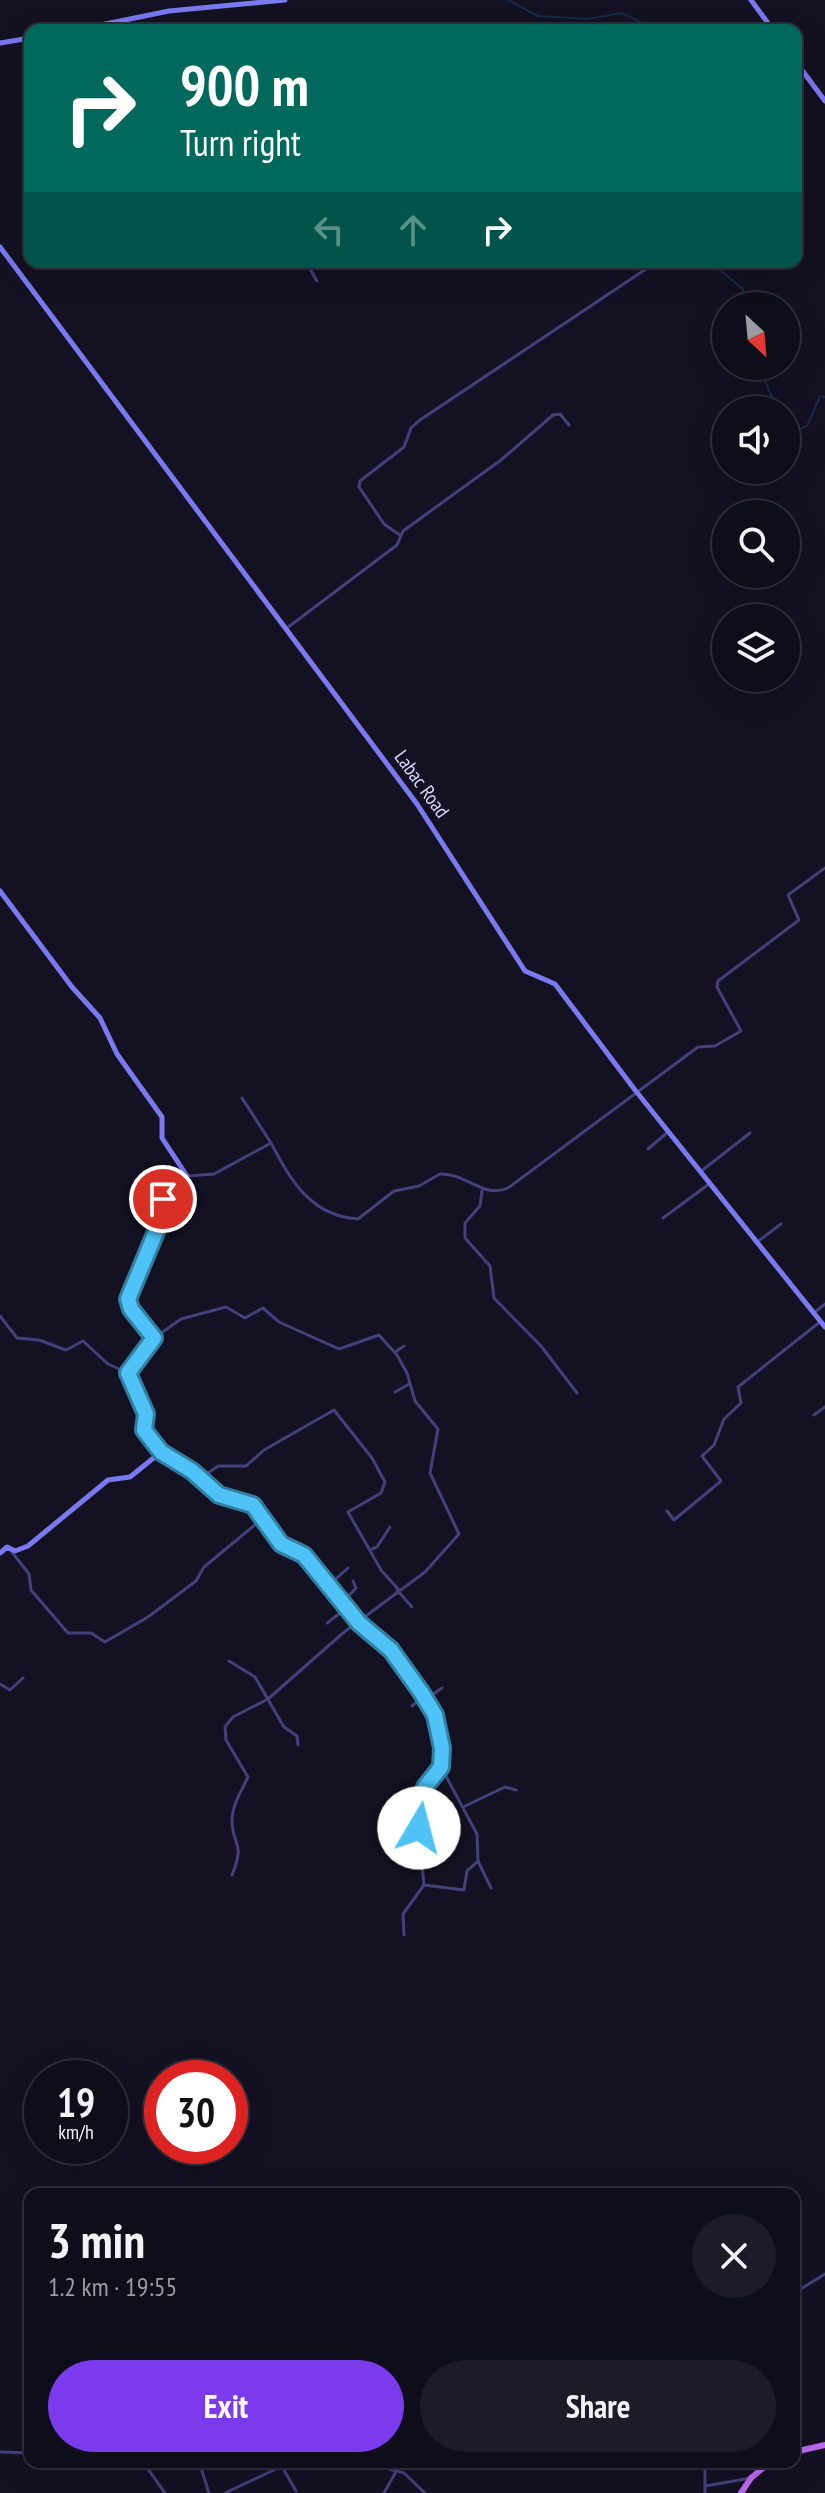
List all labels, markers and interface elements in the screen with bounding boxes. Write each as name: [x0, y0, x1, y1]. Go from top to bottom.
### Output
text: 900 m: [180, 49, 309, 121]
icon: right: [48, 56, 152, 160]
text: Turn right: [180, 119, 301, 166]
icon: left: [307, 208, 351, 252]
icon: ahead: [391, 208, 435, 252]
icon: right: [475, 208, 519, 252]
north arrow: [712, 292, 800, 380]
map controls: [712, 292, 800, 692]
button: sound: [712, 396, 800, 484]
button: search: [712, 500, 800, 588]
button: layers: [712, 604, 800, 692]
street label: Labac Road: [389, 745, 455, 823]
pin: [129, 1165, 197, 1233]
icon: arrive: [141, 1177, 185, 1221]
position arrow: [377, 1786, 461, 1870]
speed limit sign: 30: [144, 2060, 248, 2164]
text: 19: [57, 2076, 95, 2128]
text: km/h: [58, 2119, 94, 2145]
text: 3 min: [48, 2209, 145, 2271]
button: close: [692, 2214, 776, 2298]
text: 1.2 km · 19:55: [48, 2270, 177, 2303]
button: Exit: [48, 2360, 404, 2452]
button: Share: [420, 2360, 776, 2452]

